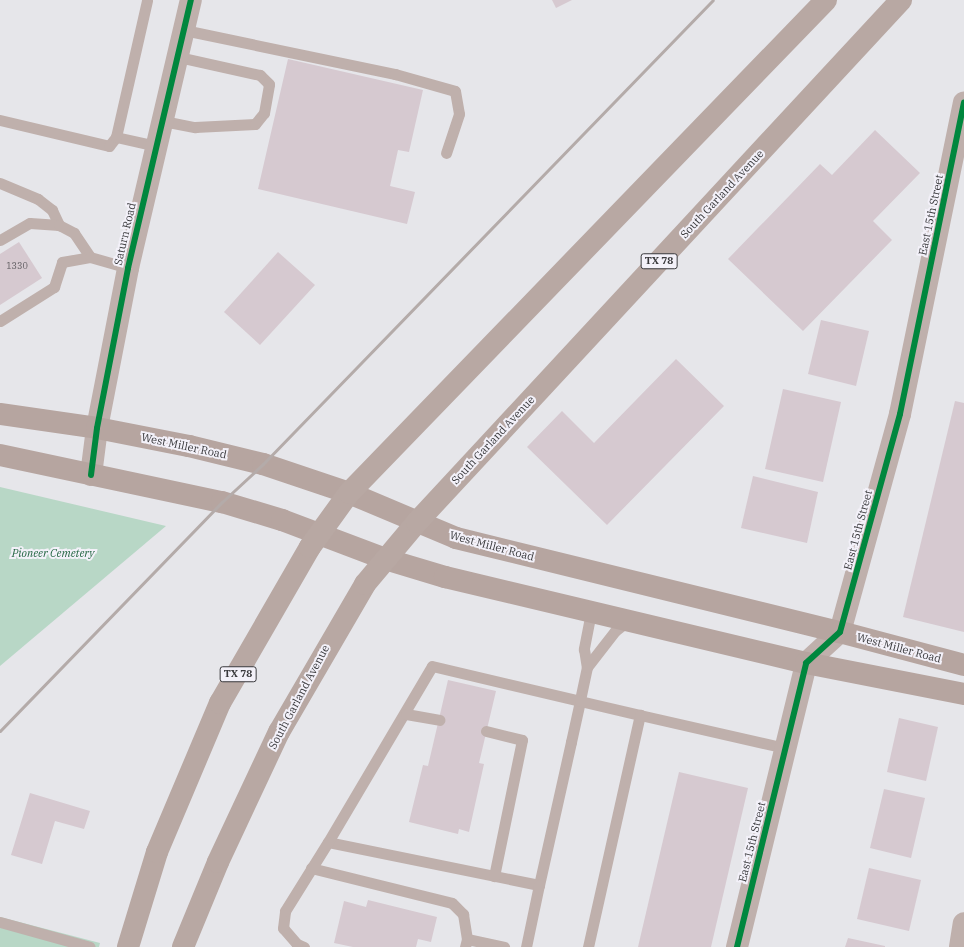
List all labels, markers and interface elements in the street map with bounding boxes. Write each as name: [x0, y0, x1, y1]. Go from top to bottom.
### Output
street label: South Garland Avenue: [678, 147, 766, 241]
street label: East 15th Street: [916, 173, 946, 257]
street label: Saturn Road: [111, 201, 139, 267]
road number: TX 78: [640, 253, 678, 269]
house number: 1330: [6, 261, 28, 271]
street label: South Garland Avenue: [449, 393, 537, 487]
street label: West Miller Road: [140, 431, 228, 461]
street label: East 15th Street: [841, 489, 875, 571]
street label: West Miller Road: [448, 528, 536, 564]
park label: Pioneer Cemetery: [12, 546, 94, 560]
street label: West Miller Road: [855, 630, 943, 666]
street label: South Garland Avenue: [266, 643, 332, 751]
road number: TX 78: [219, 666, 257, 682]
street label: East 15th Street: [736, 801, 768, 883]

